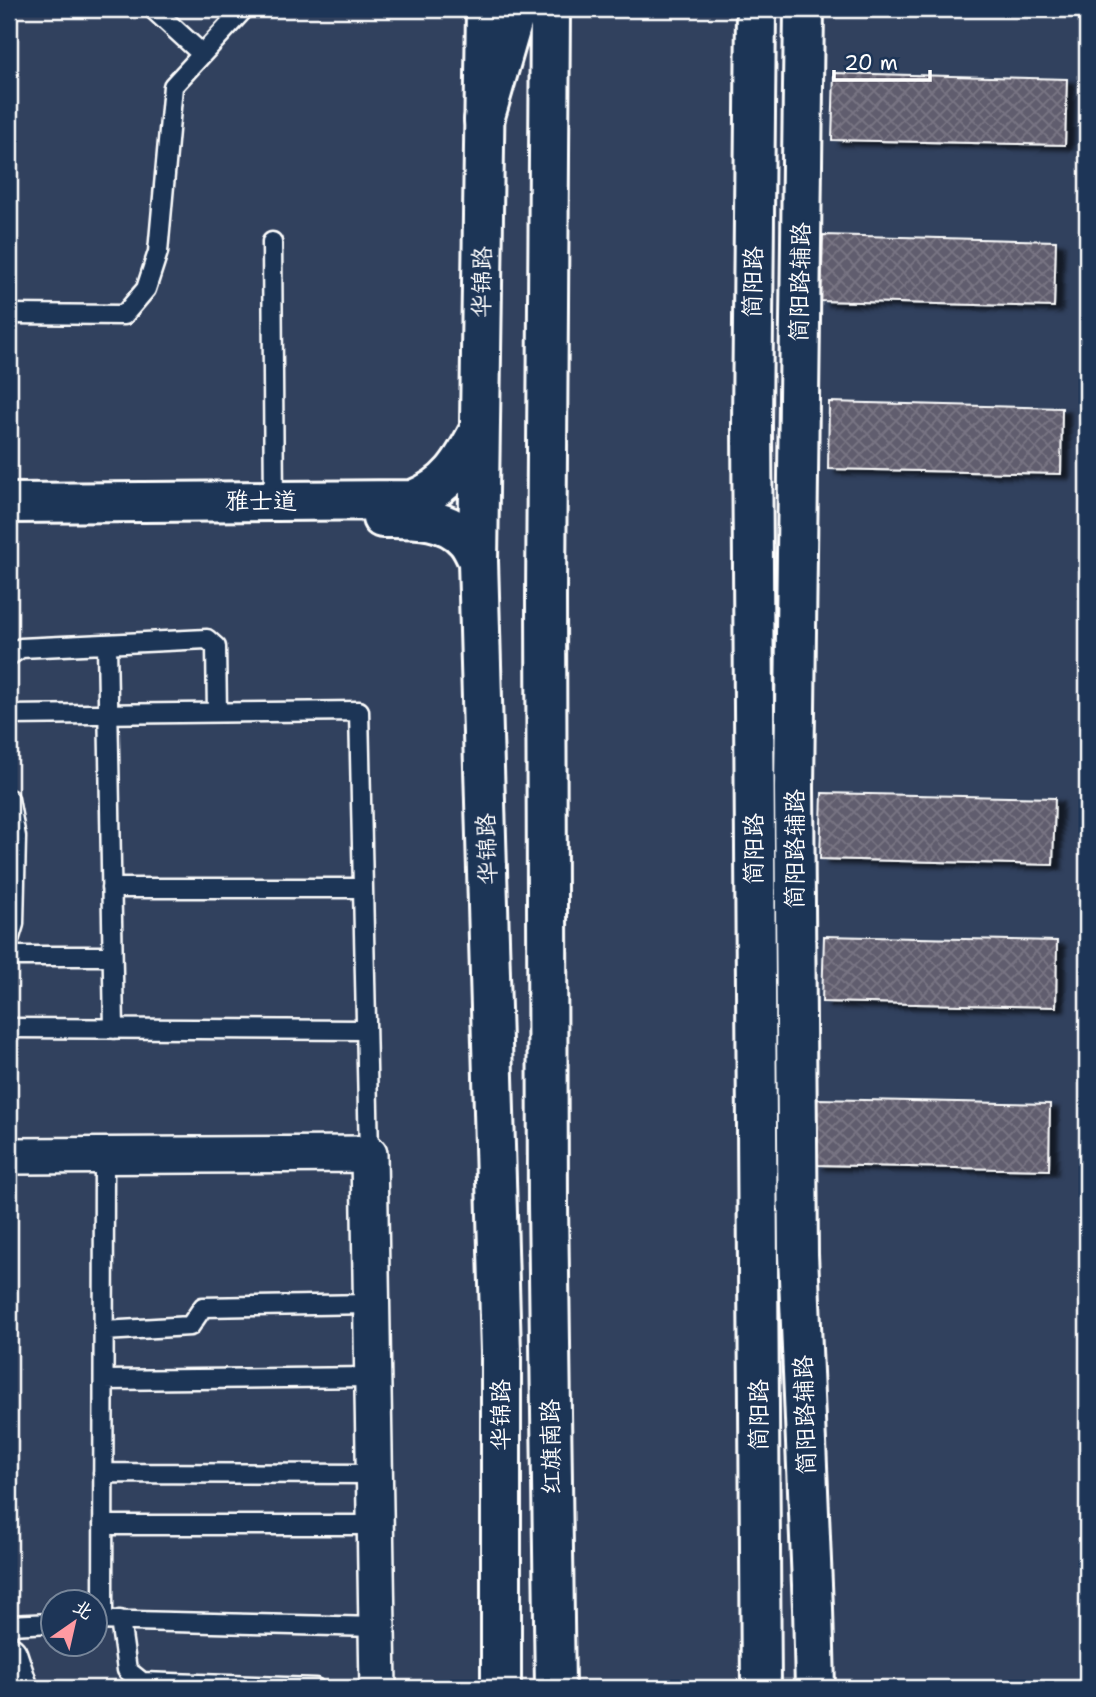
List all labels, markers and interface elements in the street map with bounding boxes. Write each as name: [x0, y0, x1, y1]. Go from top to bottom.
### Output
scale bar: [834, 38, 930, 82]
text: 20 m: [844, 49, 898, 77]
street label: 简阳路辅路: [783, 222, 817, 342]
street label: 华锦路: [465, 246, 499, 318]
street label: 简阳路: [736, 246, 770, 318]
street label: 雅士道: [225, 485, 297, 517]
street label: 简阳路辅路: [779, 789, 811, 909]
street label: 华锦路: [470, 812, 504, 886]
street label: 简阳路: [738, 813, 770, 885]
street label: 简阳路辅路: [787, 1354, 823, 1476]
street label: 华锦路: [485, 1379, 517, 1451]
street label: 简阳路: [743, 1379, 775, 1451]
street label: 红旗南路: [534, 1399, 568, 1495]
north arrow: [38, 1588, 108, 1658]
text: 北: [68, 1594, 98, 1625]

